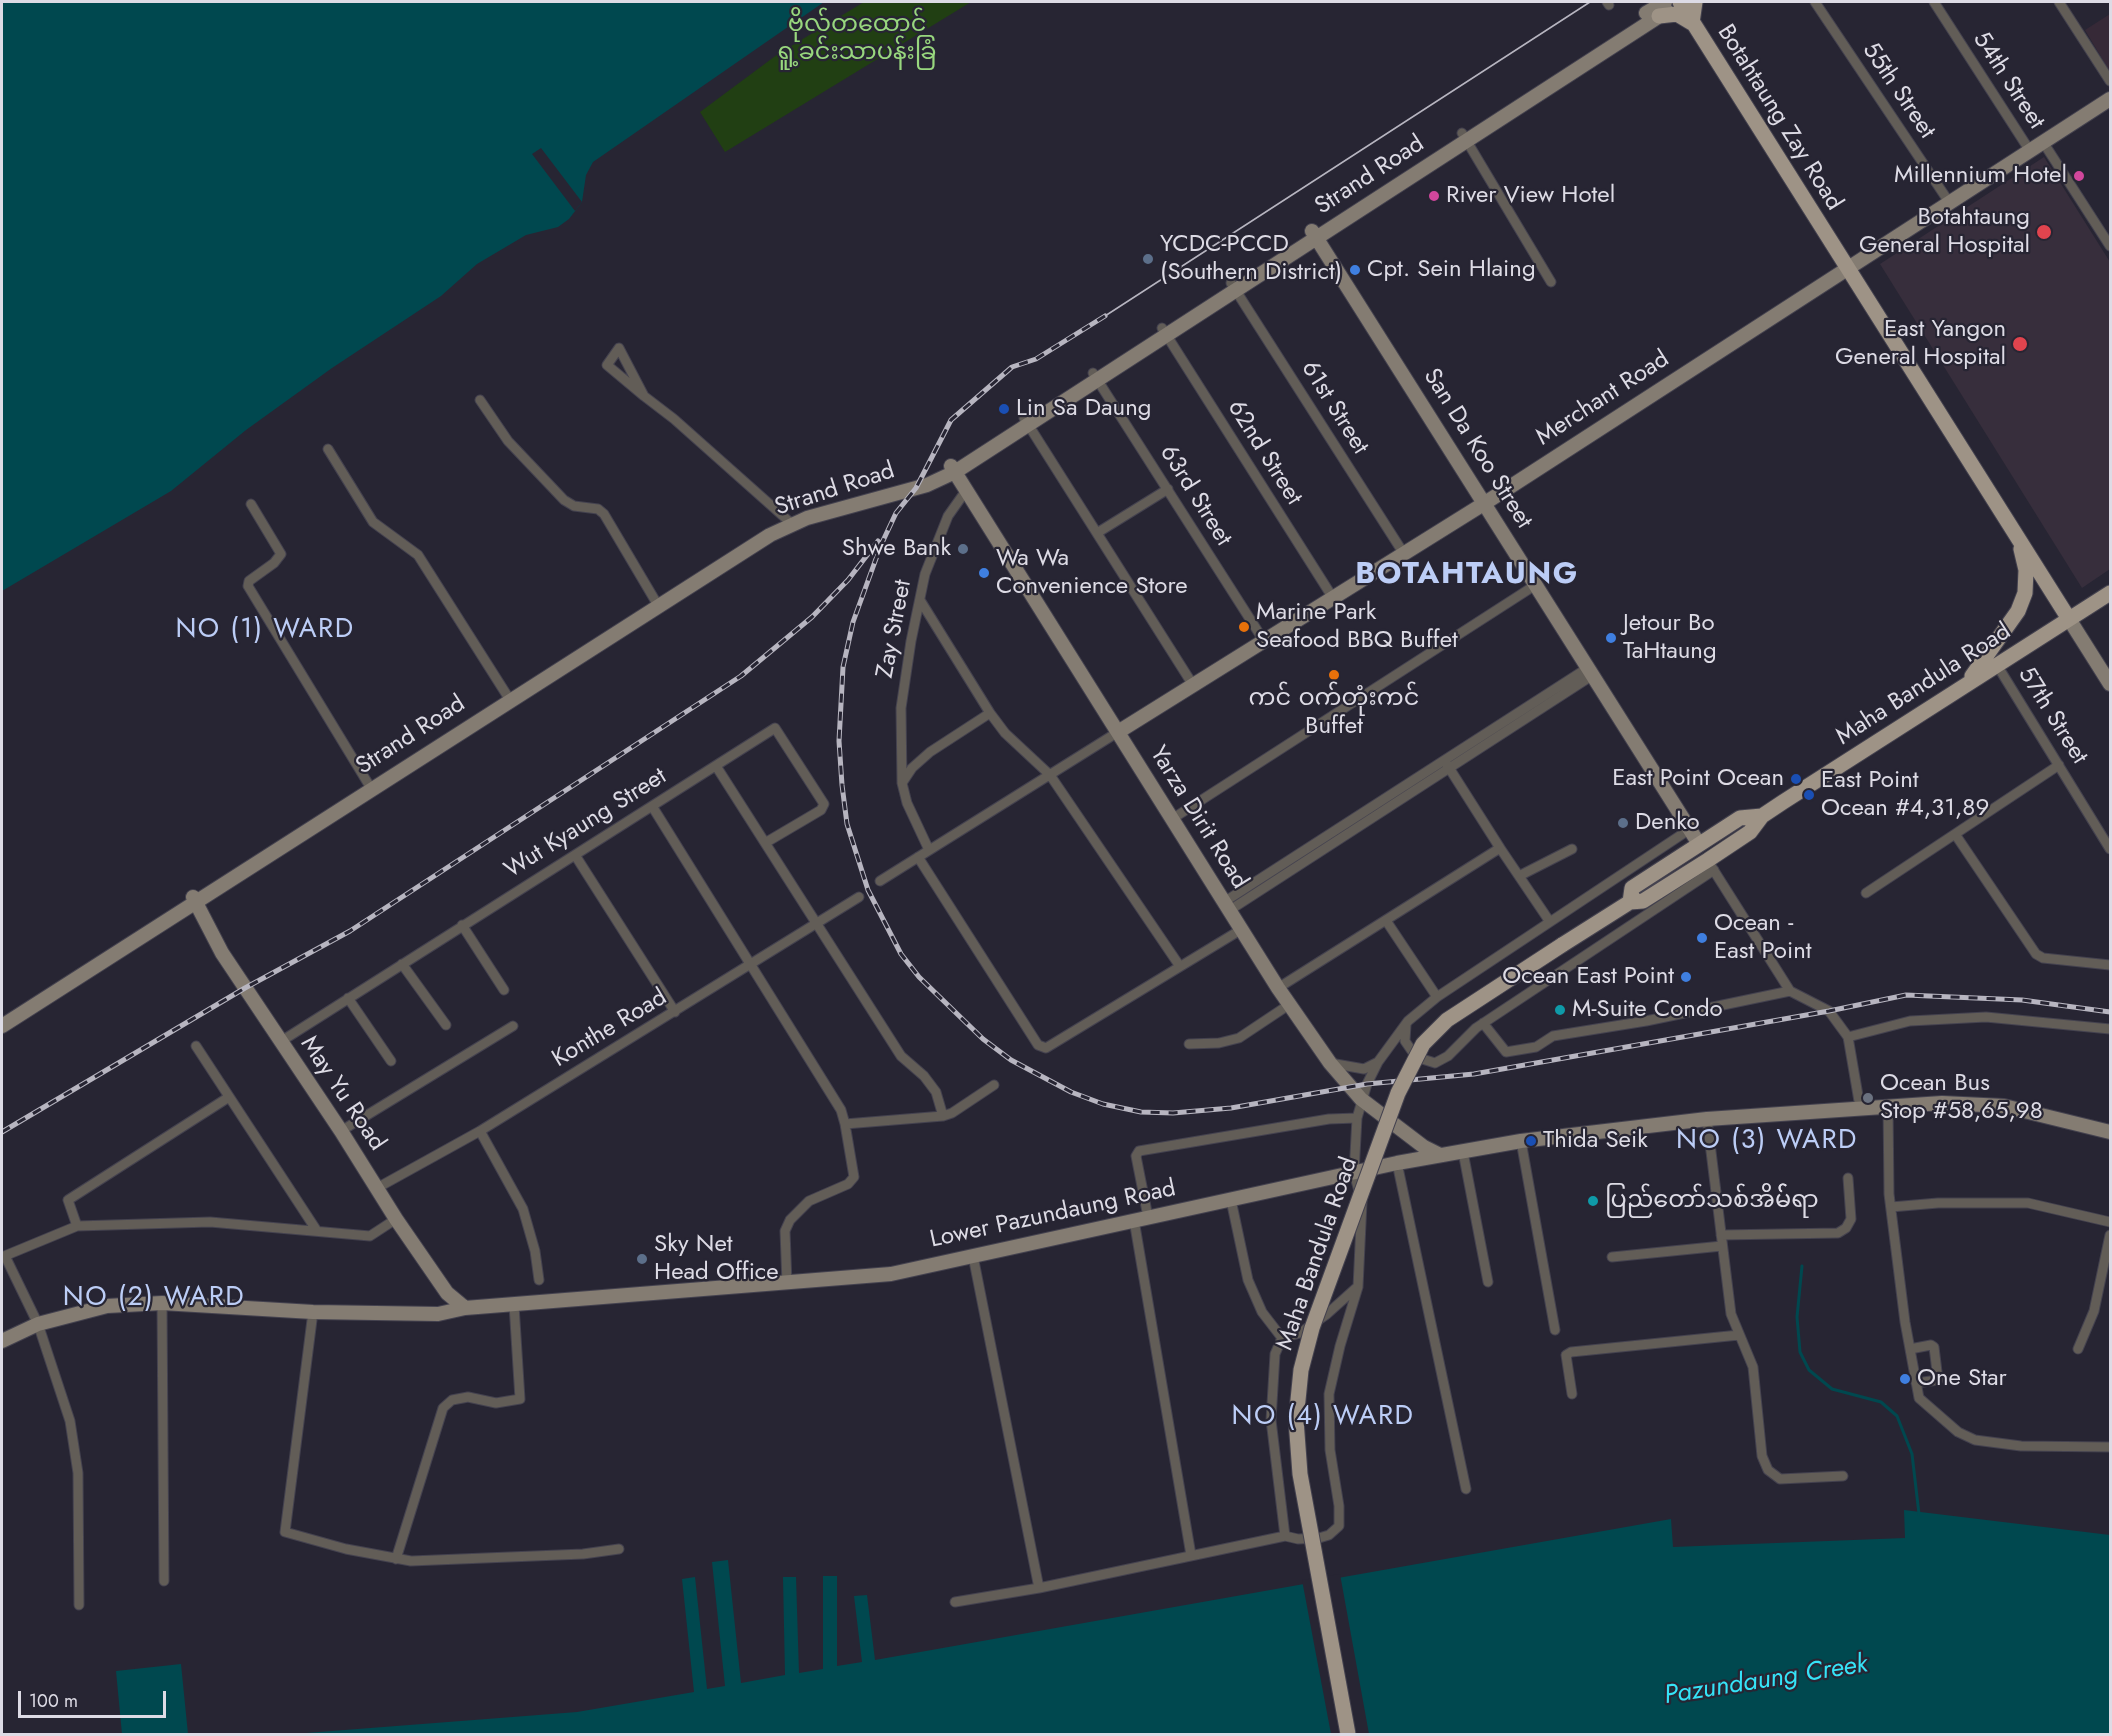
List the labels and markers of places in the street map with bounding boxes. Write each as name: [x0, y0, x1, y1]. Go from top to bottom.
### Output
place label: Millennium Hotel: [1894, 162, 2067, 190]
marker: Millennium Hotel: [2072, 169, 2086, 183]
place label: River View Hotel: [1446, 182, 1615, 210]
marker: River View Hotel: [1427, 189, 1441, 203]
place label: Botahtaung General Hospital: [1859, 204, 2030, 260]
marker: Botahtaung General Hospital: [2035, 223, 2053, 241]
place label: YCDC-PCCD (Southern District): [1160, 231, 1342, 287]
marker: YCDC-PCCD (Southern District): [1141, 252, 1155, 266]
place label: Cpt. Sein Hlaing: [1367, 256, 1536, 284]
marker: Cpt. Sein Hlaing: [1348, 263, 1362, 277]
place label: East Yangon General Hospital: [1835, 316, 2006, 372]
marker: East Yangon General Hospital: [2011, 335, 2029, 353]
place label: Lin Sa Daung: [1016, 395, 1151, 423]
marker: Lin Sa Daung: [997, 402, 1011, 416]
place label: Shwe Bank: [842, 535, 951, 563]
marker: Shwe Bank: [956, 542, 970, 556]
place label: Wa Wa Convenience Store: [996, 545, 1188, 601]
marker: Wa Wa Convenience Store: [977, 566, 991, 580]
place label: Marine Park Seafood BBQ Buffet: [1256, 599, 1458, 655]
place label: Jetour Bo TaHtaung: [1623, 610, 1717, 666]
marker: Marine Park Seafood BBQ Buffet: [1237, 620, 1251, 634]
marker: Jetour Bo TaHtaung: [1604, 631, 1618, 645]
marker: ကင် ဝက်တုံးကင် Buffet: [1327, 668, 1341, 682]
place label: ကင် ဝက်တုံးကင် Buffet: [1249, 685, 1419, 741]
place label: East Point Ocean: [1612, 765, 1784, 793]
place label: East Point Ocean #4,31,89: [1821, 767, 1989, 823]
marker: East Point Ocean: [1789, 772, 1803, 786]
marker: East Point Ocean #4,31,89: [1802, 788, 1816, 802]
place label: Denko: [1635, 809, 1700, 837]
marker: Denko: [1616, 816, 1630, 830]
place label: Ocean - East Point: [1714, 910, 1812, 966]
marker: Ocean - East Point: [1695, 931, 1709, 945]
place label: Ocean East Point: [1502, 963, 1674, 991]
marker: Ocean East Point: [1679, 970, 1693, 984]
place label: M-Suite Condo: [1572, 996, 1723, 1024]
marker: M-Suite Condo: [1553, 1003, 1567, 1017]
place label: Ocean Bus Stop #58,65,98: [1880, 1070, 2043, 1126]
marker: Ocean Bus Stop #58,65,98: [1861, 1091, 1875, 1105]
place label: Thida Seik: [1543, 1127, 1648, 1155]
marker: Thida Seik: [1524, 1134, 1538, 1148]
place label: ပြည်တော်သစ်အိမ််ရာ: [1605, 1187, 1819, 1215]
marker: ပြည်တော်သစ်အိမ််ရာ: [1586, 1194, 1600, 1208]
place label: Sky Net Head Office: [654, 1231, 779, 1287]
marker: Sky Net Head Office: [635, 1252, 649, 1266]
place label: One Star: [1917, 1365, 2007, 1393]
marker: One Star: [1898, 1372, 1912, 1386]

